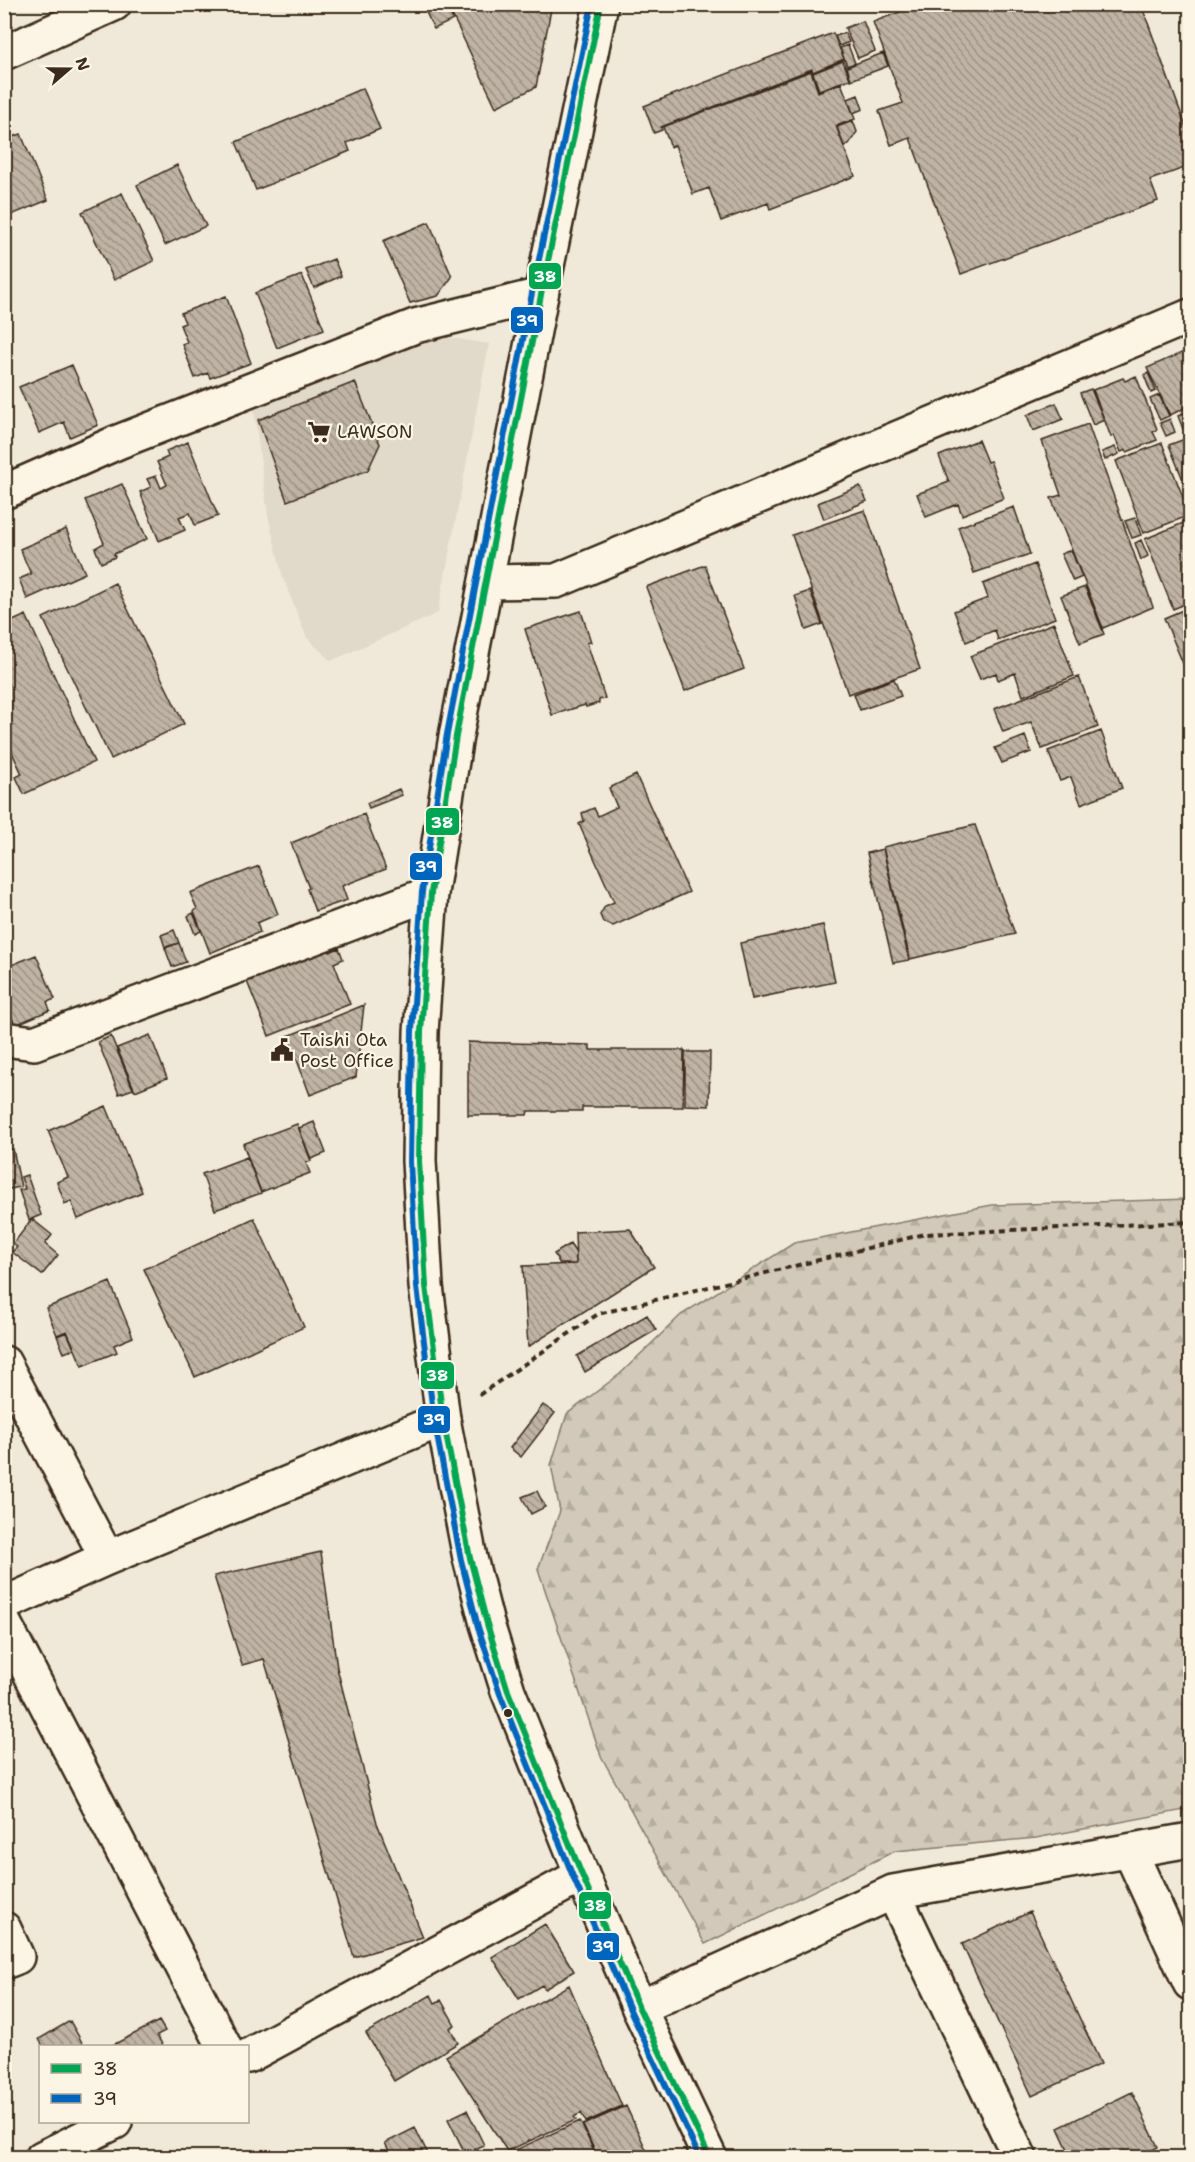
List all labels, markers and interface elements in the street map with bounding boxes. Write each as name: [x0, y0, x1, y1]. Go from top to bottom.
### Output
north arrow: [39, 39, 99, 99]
text: N: [71, 54, 95, 74]
line badge: 38: [528, 262, 562, 290]
text: 38: [534, 266, 556, 287]
line badge: 39: [510, 306, 544, 334]
text: 39: [516, 310, 538, 331]
supermarket icon: LAWSON: [306, 419, 332, 445]
place label: LAWSON: [337, 420, 412, 444]
line badge: 38: [425, 807, 460, 836]
text: 38: [431, 812, 453, 833]
line badge: 39: [409, 852, 443, 881]
text: 39: [415, 856, 437, 877]
place label: Taishi Ota Post Office: [300, 1028, 394, 1073]
public building icon: Taishi Ota Post Office: [269, 1037, 295, 1063]
line badge: 38: [420, 1361, 455, 1390]
text: 38: [426, 1365, 448, 1386]
line badge: 39: [417, 1405, 451, 1434]
text: 39: [423, 1409, 445, 1430]
unlabelled marker: [502, 1707, 514, 1719]
line badge: 38: [578, 1891, 612, 1920]
text: 38: [584, 1895, 606, 1916]
line badge: 39: [586, 1932, 620, 1961]
text: 39: [592, 1936, 614, 1957]
legend: [39, 2045, 249, 2123]
text: 38: [93, 2057, 118, 2081]
text: 39: [93, 2087, 117, 2111]

